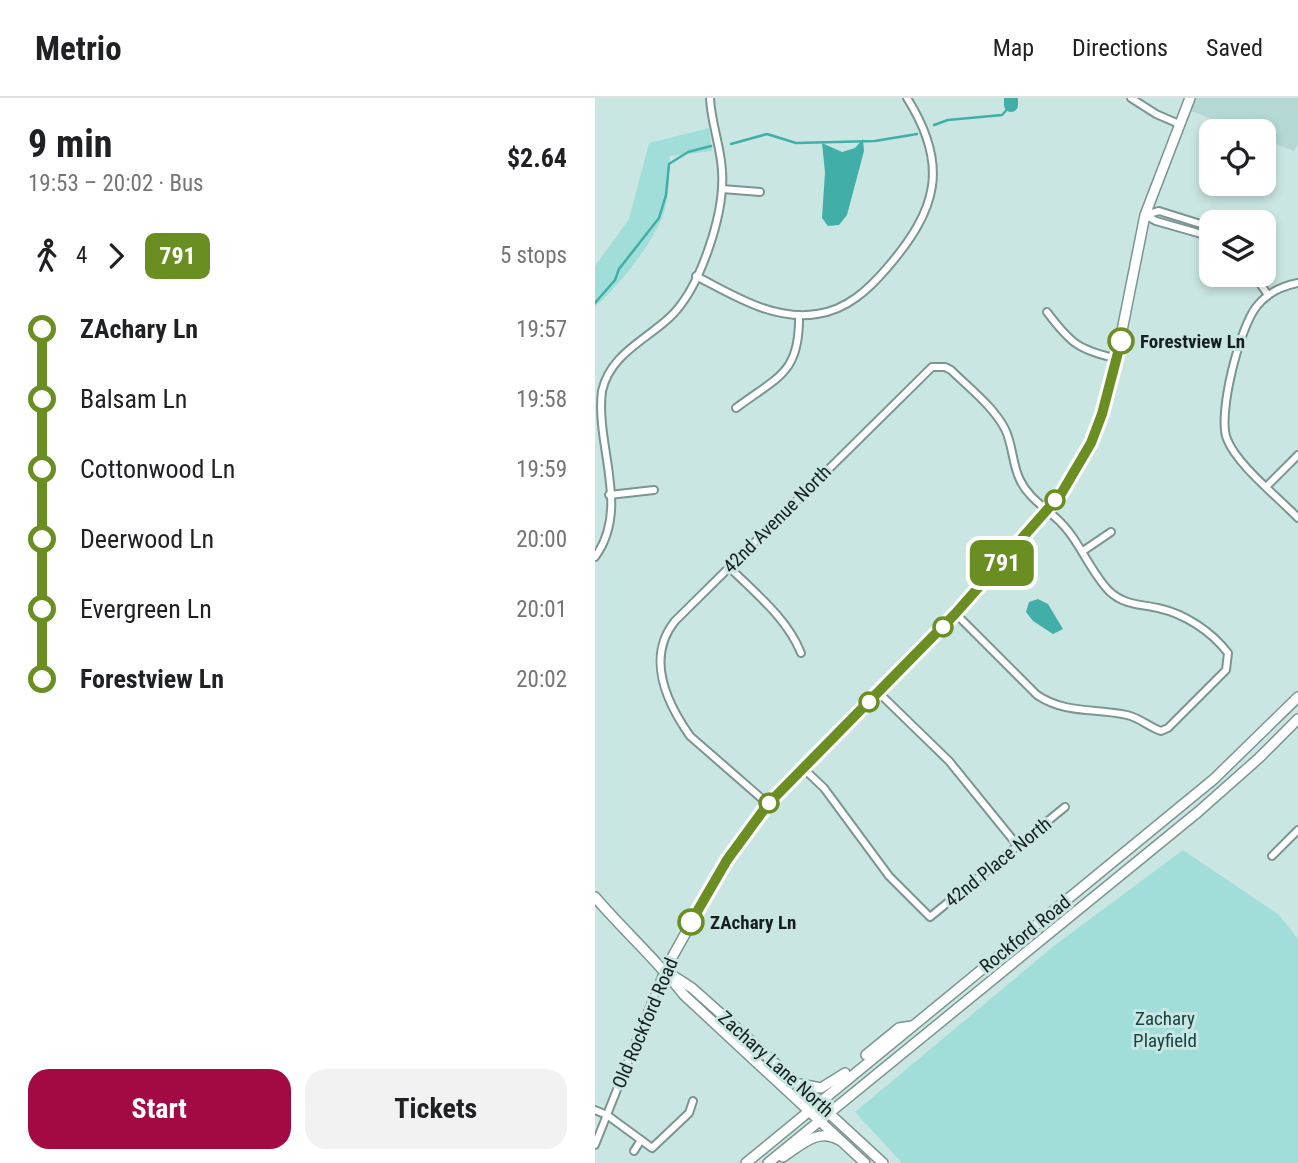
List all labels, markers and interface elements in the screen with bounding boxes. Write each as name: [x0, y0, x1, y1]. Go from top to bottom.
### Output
text: Metrio: [35, 29, 122, 68]
text: Map: [993, 34, 1034, 62]
text: Directions: [1072, 34, 1168, 62]
text: Saved: [1206, 34, 1263, 62]
map controls: [1199, 119, 1276, 287]
button: locate: [1199, 119, 1276, 196]
text: 9 min: [28, 122, 112, 166]
text: $2.64: [507, 143, 567, 173]
text: 19:53 – 20:02 · Bus: [28, 170, 204, 197]
button: layers: [1199, 210, 1276, 287]
icon: walk: [28, 237, 66, 275]
icon: forward: [97, 237, 135, 275]
text: 4: [76, 242, 87, 269]
text: 791: [159, 242, 196, 270]
text: 5 stops: [500, 242, 567, 269]
text: ZAchary Ln: [80, 314, 198, 344]
text: 19:57: [516, 316, 567, 343]
marker: Forestview Ln: [1108, 328, 1134, 354]
place label: Forestview Ln: [1140, 330, 1245, 353]
text: Balsam Ln: [80, 384, 187, 414]
text: 19:58: [516, 386, 567, 413]
text: Cottonwood Ln: [80, 454, 235, 484]
text: 19:59: [516, 456, 567, 483]
street label: 42nd Avenue North: [718, 460, 836, 578]
unlabelled marker: [1045, 490, 1065, 510]
text: Deerwood Ln: [80, 524, 214, 554]
text: 20:00: [516, 526, 567, 553]
line badge: 791: [962, 540, 1042, 586]
text: 791: [984, 549, 1020, 577]
text: Evergreen Ln: [80, 594, 212, 624]
text: 20:01: [516, 596, 567, 623]
unlabelled marker: [933, 617, 953, 637]
text: Forestview Ln: [80, 664, 224, 694]
text: 20:02: [516, 666, 567, 693]
unlabelled marker: [859, 692, 879, 712]
unlabelled marker: [759, 793, 779, 813]
street label: 42nd Place North: [940, 812, 1056, 912]
street label: Rockford Road: [975, 890, 1075, 978]
marker: ZAchary Ln: [678, 909, 704, 935]
place label: ZAchary Ln: [710, 911, 796, 934]
street label: Old Rockford Road: [607, 954, 683, 1092]
street label: Zachary Lane North: [714, 1006, 838, 1122]
park label: Zachary Playfield: [1133, 1007, 1197, 1052]
button: Start: [28, 1069, 291, 1149]
button: Tickets: [305, 1069, 567, 1149]

